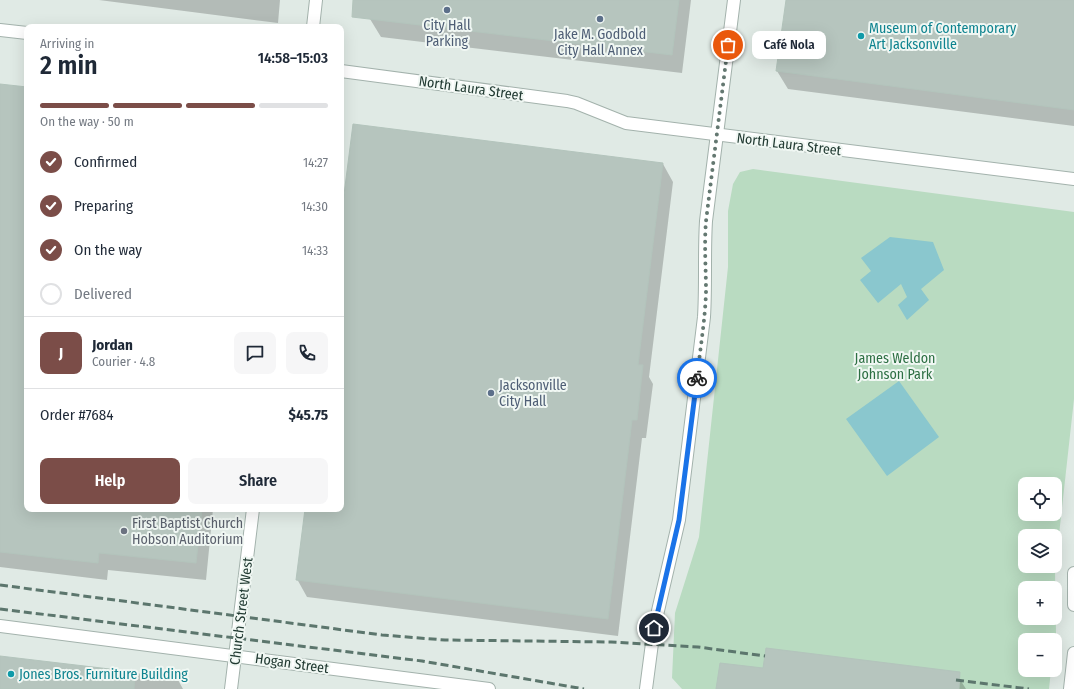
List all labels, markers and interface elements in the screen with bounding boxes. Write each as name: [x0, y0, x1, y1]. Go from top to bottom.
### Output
marker: City Hall Parking: [442, 5, 452, 15]
marker: Jake M. Godbold City Hall Annex: [595, 14, 605, 24]
place label: City Hall Parking: [423, 17, 471, 50]
place label: Museum of Contemporary Art Jacksonville: [869, 20, 1017, 53]
place label: Jake M. Godbold City Hall Annex: [554, 26, 646, 59]
pin: [711, 28, 745, 62]
callout: Café Nola: [752, 31, 826, 59]
marker: Museum of Contemporary Art Jacksonville: [856, 31, 866, 41]
icon: bag: [717, 34, 739, 56]
text: Arriving in: [40, 36, 94, 51]
text: Café Nola: [763, 37, 815, 52]
text: 14:58–15:03: [258, 49, 328, 67]
text: 2 min: [40, 50, 98, 81]
street label: North Laura Street: [418, 73, 525, 104]
text: On the way · 50 m: [40, 114, 134, 129]
street label: North Laura Street: [736, 130, 843, 159]
icon: check: [40, 151, 62, 173]
text: Confirmed: [74, 153, 137, 171]
text: 14:27: [303, 155, 328, 170]
icon: check: [40, 195, 62, 217]
text: Preparing: [74, 197, 133, 215]
text: 14:30: [301, 199, 328, 214]
icon: check: [40, 239, 62, 261]
text: On the way: [74, 241, 142, 259]
text: 14:33: [302, 243, 328, 258]
text: Delivered: [74, 285, 132, 303]
button: chat: [234, 332, 276, 374]
button: phone: [286, 332, 328, 374]
text: Jordan: [92, 336, 133, 354]
text: J: [59, 344, 63, 362]
park label: James Weldon Johnson Park: [855, 350, 935, 383]
text: Courier · 4.8: [92, 354, 155, 369]
courier: [677, 358, 717, 398]
icon: bike: [686, 367, 708, 389]
place label: Jacksonville City Hall: [499, 377, 567, 410]
marker: Jacksonville City Hall: [486, 388, 496, 398]
text: Order #7684: [40, 406, 114, 424]
text: $45.75: [289, 406, 328, 424]
button: Help: [40, 458, 180, 504]
button: Share: [188, 458, 328, 504]
map controls: [1018, 477, 1062, 677]
button: locate: [1018, 477, 1062, 521]
place label: First Baptist Church Hobson Auditorium: [132, 515, 243, 548]
marker: First Baptist Church Hobson Auditorium: [119, 526, 129, 536]
button: layers: [1018, 529, 1062, 573]
street label: Church Street West: [226, 556, 257, 666]
button: +: [1018, 581, 1062, 625]
pin: [637, 611, 671, 645]
icon: home: [643, 617, 665, 639]
button: −: [1018, 633, 1062, 677]
street label: Hogan Street: [254, 650, 330, 677]
place label: Jones Bros. Furniture Building: [19, 666, 188, 683]
marker: Jones Bros. Furniture Building: [6, 669, 16, 679]

